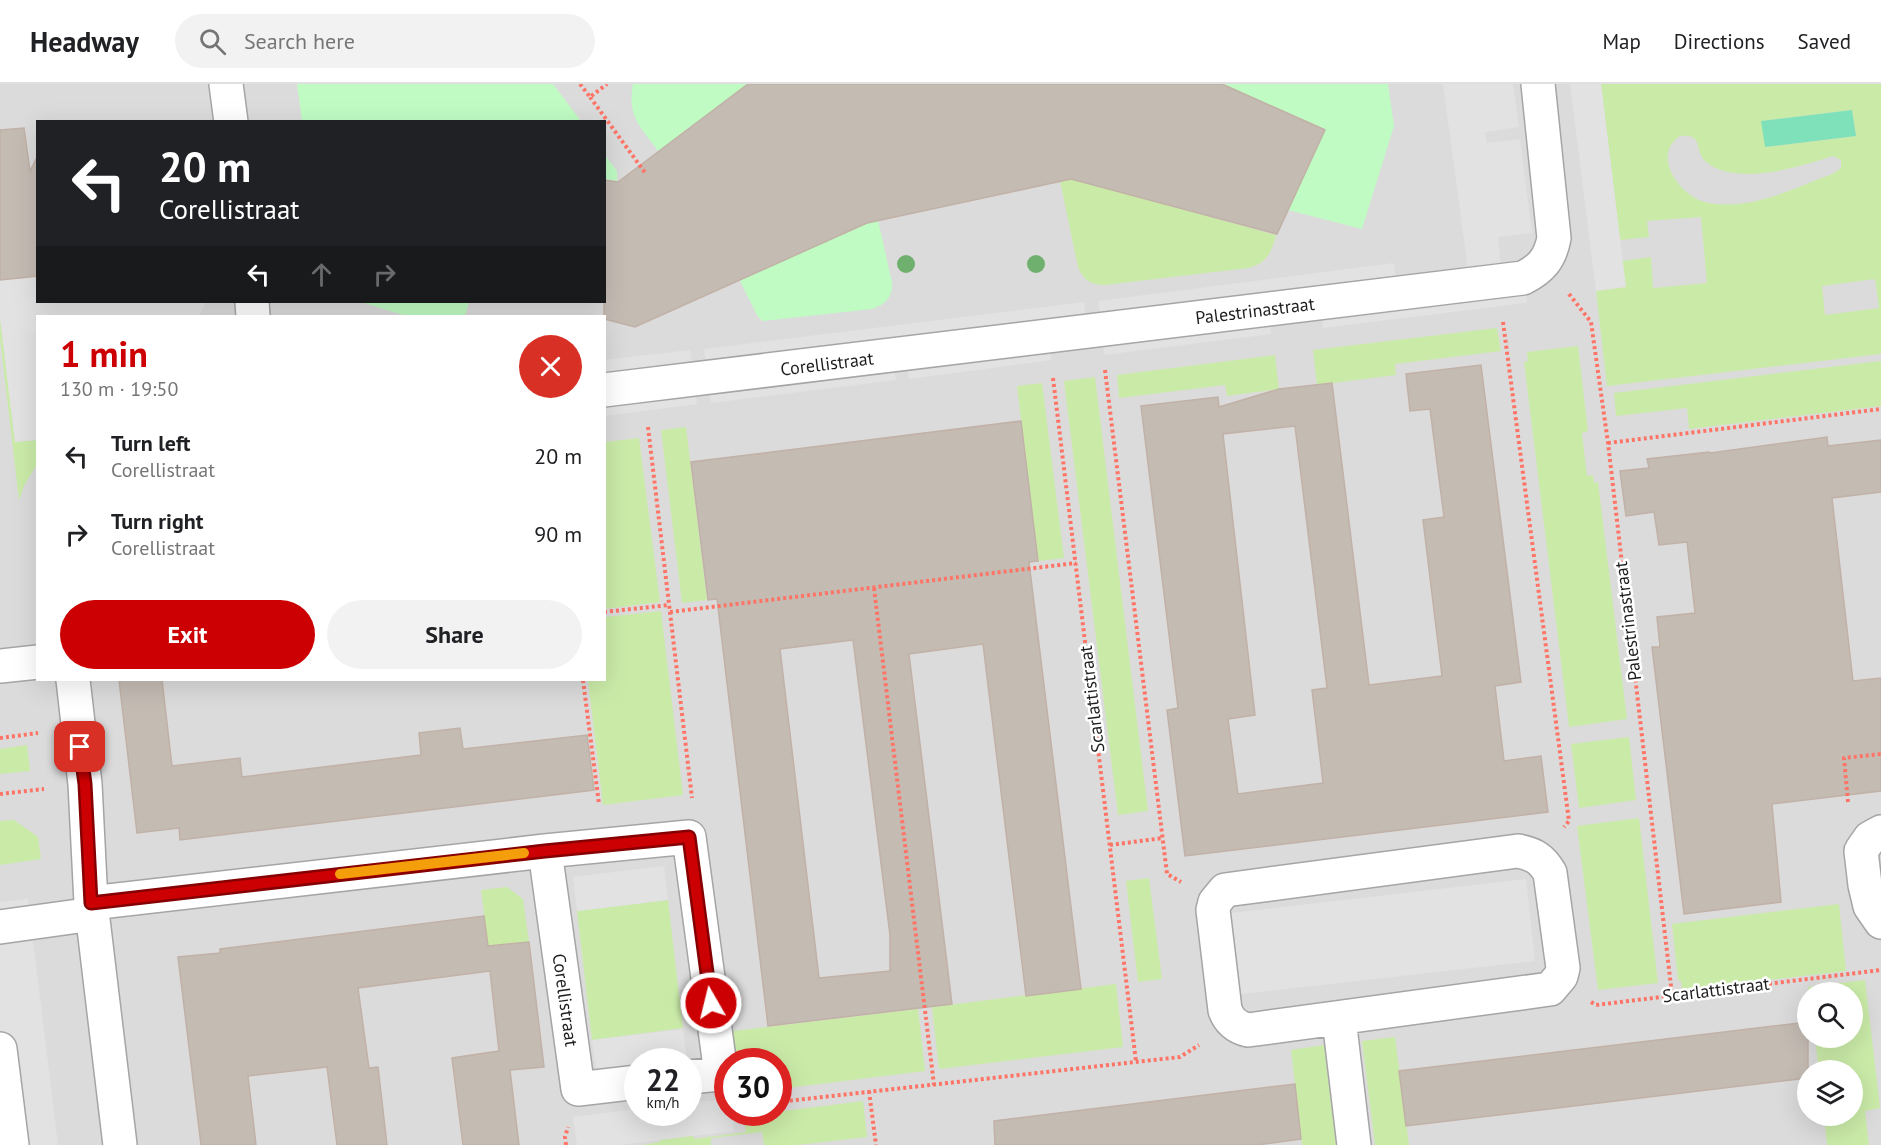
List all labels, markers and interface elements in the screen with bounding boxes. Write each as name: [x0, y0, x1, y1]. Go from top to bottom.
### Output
search box: [175, 14, 595, 68]
text: Headway: [30, 23, 139, 60]
icon: search: [196, 25, 229, 58]
text: Search here: [244, 27, 355, 55]
text: Map: [1602, 28, 1641, 55]
text: Directions: [1674, 28, 1765, 55]
text: Saved: [1798, 28, 1851, 55]
text: 20 m: [159, 139, 251, 194]
icon: left: [60, 144, 138, 222]
text: Corellistraat: [159, 192, 299, 226]
icon: left: [242, 258, 275, 291]
icon: ahead: [305, 258, 338, 291]
icon: right: [368, 258, 401, 291]
street label: Palestrinastraat: [1194, 292, 1316, 329]
text: 1 min: [60, 330, 148, 377]
button: close: [519, 335, 582, 398]
street label: Corellistraat: [779, 346, 875, 381]
text: 130 m · 19:50: [60, 376, 178, 402]
text: Turn left: [111, 429, 191, 457]
icon: left: [60, 440, 93, 473]
text: 20 m: [534, 442, 582, 470]
text: Corellistraat: [111, 457, 215, 483]
text: Turn right: [111, 507, 203, 535]
icon: right: [60, 518, 93, 551]
text: 90 m: [534, 520, 582, 548]
text: Corellistraat: [111, 535, 215, 561]
street label: Palestrinastraat: [1609, 560, 1646, 682]
button: Exit: [60, 600, 315, 669]
button: Share: [327, 600, 582, 669]
street label: Scarlattistraat: [1074, 644, 1109, 754]
pin: [54, 721, 105, 772]
icon: arrive: [63, 730, 96, 763]
street label: Corellistraat: [548, 952, 583, 1048]
position arrow: [679, 971, 743, 1035]
street label: Scarlattistraat: [1661, 972, 1771, 1007]
map controls: [1797, 982, 1863, 1126]
button: search: [1797, 982, 1863, 1048]
speed limit sign: 30: [714, 1048, 792, 1126]
text: 22: [646, 1060, 680, 1099]
button: layers: [1797, 1060, 1863, 1126]
text: km/h: [647, 1093, 679, 1112]

